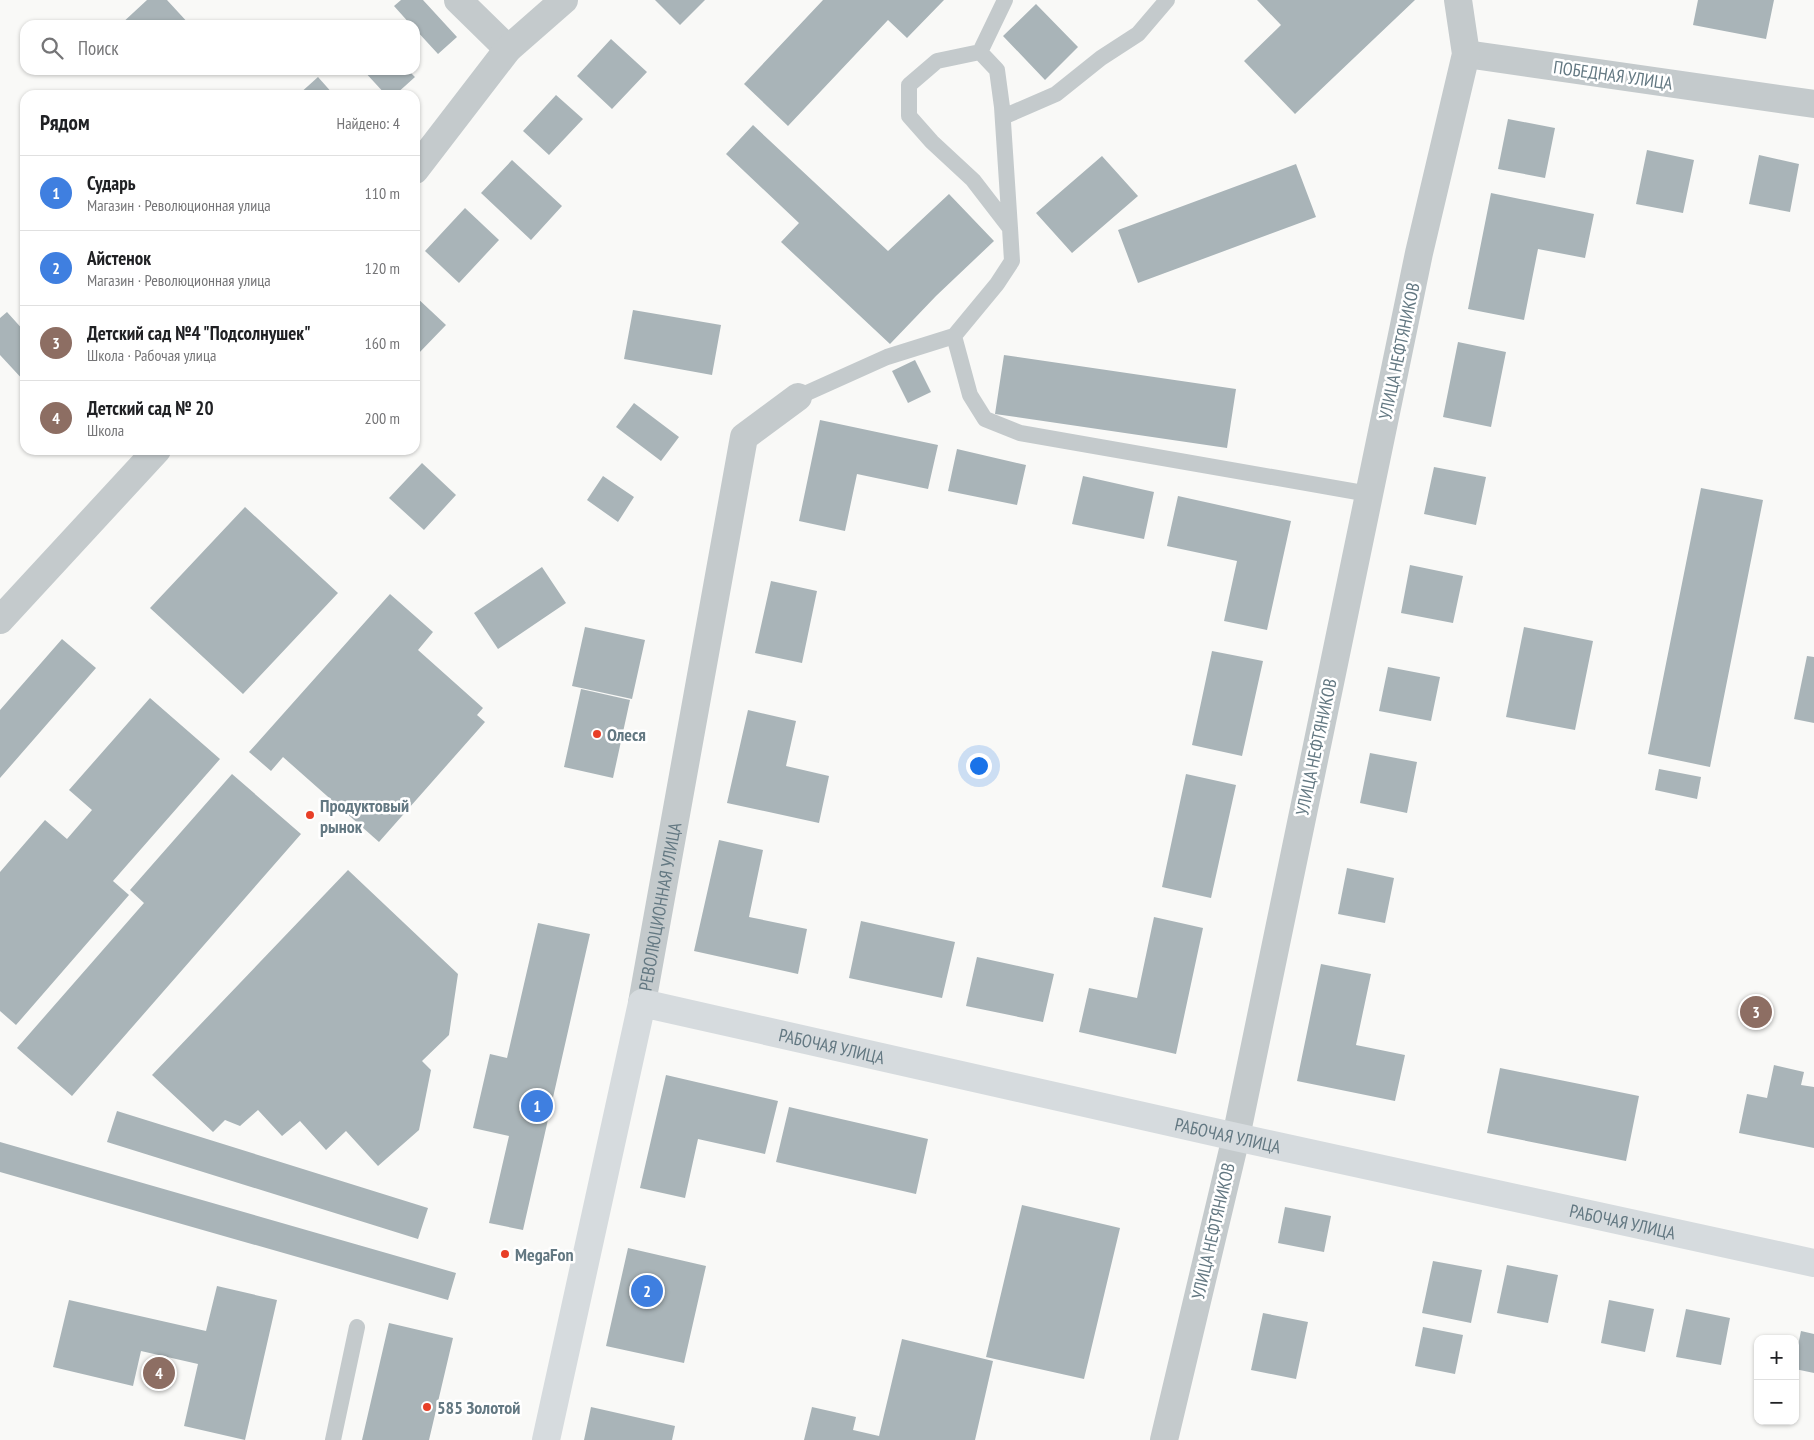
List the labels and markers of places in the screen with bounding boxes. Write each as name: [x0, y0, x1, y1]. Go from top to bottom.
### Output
place label: Олеся: [607, 723, 646, 746]
marker: Олеся: [591, 728, 603, 740]
place label: Продуктовый рынок: [320, 794, 409, 838]
marker: Продуктовый рынок: [304, 809, 316, 821]
pin: 3: [1740, 993, 1772, 1031]
pin: 1: [521, 1087, 553, 1125]
place label: MegaFon: [515, 1243, 574, 1266]
marker: MegaFon: [499, 1248, 511, 1260]
pin: 2: [631, 1272, 663, 1310]
pin: 4: [143, 1354, 175, 1392]
place label: 585 Золотой: [437, 1396, 520, 1419]
marker: 585 Золотой: [421, 1401, 433, 1413]

